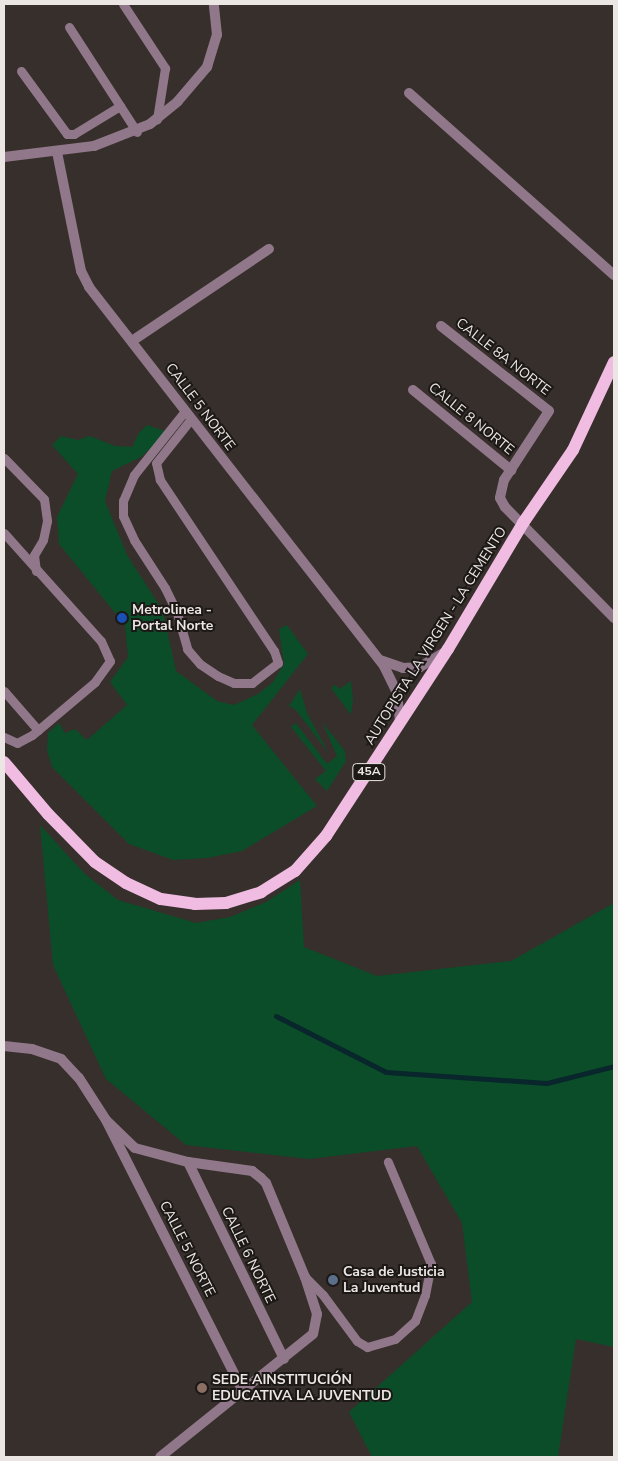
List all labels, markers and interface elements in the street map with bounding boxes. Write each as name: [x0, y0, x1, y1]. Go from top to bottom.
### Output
street label: CALLE 8A NORTE: [452, 315, 554, 399]
street label: CALLE 5 NORTE: [162, 360, 238, 454]
street label: CALLE 8 NORTE: [425, 379, 517, 459]
street label: AUTOPISTA LA VIRGEN - LA CEMENTO: [362, 524, 510, 748]
place label: Metrolinea - Portal Norte: [132, 602, 213, 634]
marker: Metrolinea - Portal Norte: [116, 612, 128, 624]
road number: 45A: [352, 762, 386, 782]
street label: CALLE 5 NORTE: [156, 1198, 218, 1300]
street label: CALLE 6 NORTE: [217, 1204, 279, 1306]
place label: Casa de Justicia La Juventud: [343, 1264, 445, 1296]
marker: Casa de Justicia La Juventud: [327, 1274, 339, 1286]
place label: SEDE AINSTITUCIÓN EDUCATIVA LA JUVENTUD: [212, 1372, 392, 1404]
marker: SEDE AINSTITUCIÓN EDUCATIVA LA JUVENTUD: [196, 1382, 208, 1394]

